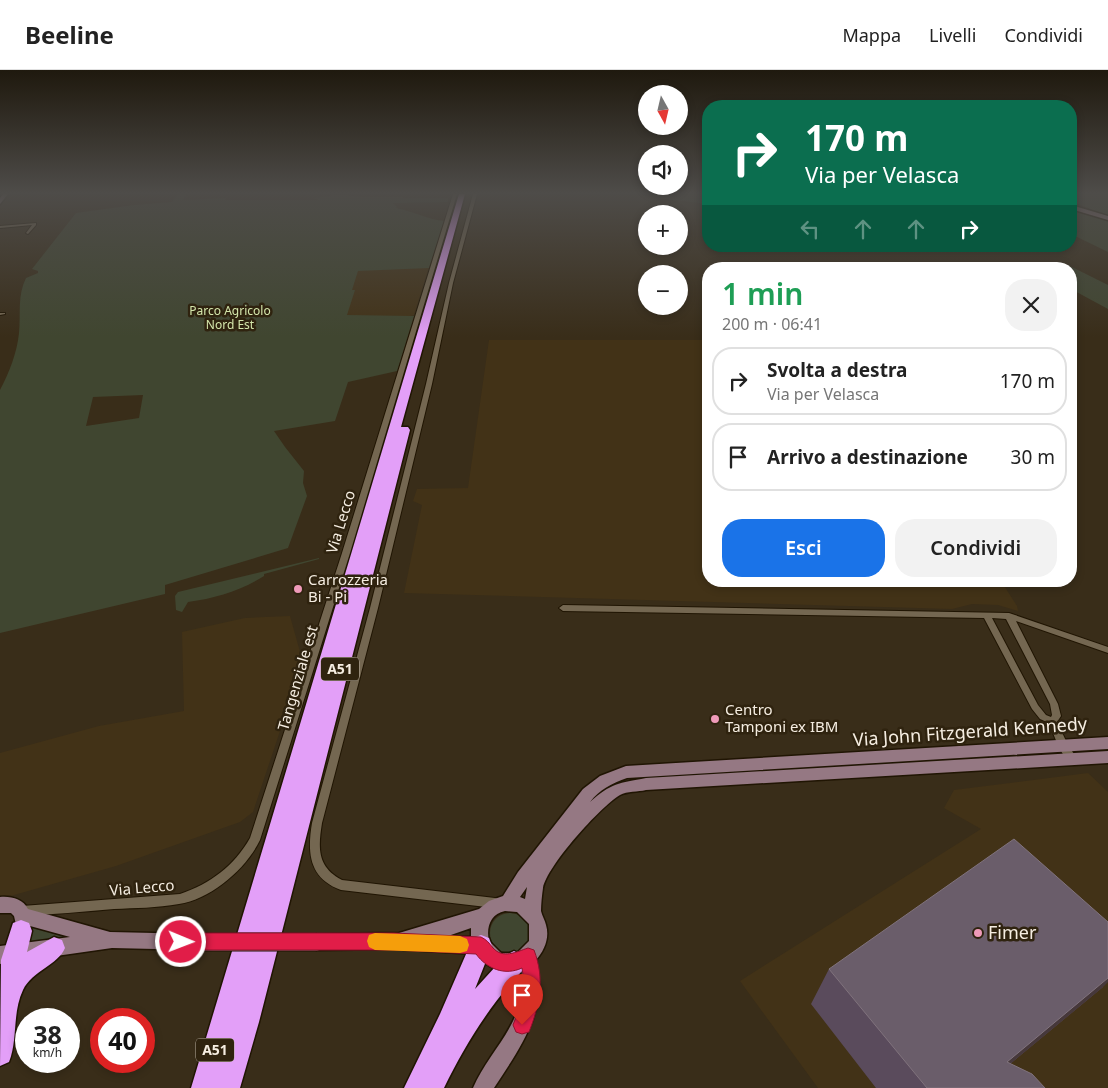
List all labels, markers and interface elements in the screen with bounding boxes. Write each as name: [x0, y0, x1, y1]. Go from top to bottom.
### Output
text: Beeline: [25, 18, 114, 51]
text: Mappa: [842, 23, 901, 47]
text: Livelli: [929, 23, 976, 47]
text: Condividi: [1004, 23, 1083, 47]
north arrow: [638, 85, 688, 135]
map controls: [638, 85, 688, 315]
text: 170 m: [805, 114, 908, 161]
icon: right: [722, 120, 787, 185]
button: sound: [638, 145, 688, 195]
text: Via per Velasca: [805, 159, 959, 189]
button: +: [638, 205, 688, 255]
icon: left: [796, 215, 824, 243]
icon: ahead: [849, 215, 877, 243]
icon: ahead: [902, 215, 930, 243]
icon: right: [955, 215, 983, 243]
button: −: [638, 265, 688, 315]
text: 1 min: [722, 273, 803, 314]
button: close: [1005, 279, 1057, 331]
park label: Parco Agricolo Nord Est: [189, 302, 271, 333]
text: 200 m · 06:41: [722, 313, 822, 335]
text: Svolta a destra: [767, 357, 907, 383]
icon: right: [724, 367, 752, 395]
text: 170 m: [1000, 368, 1055, 394]
text: Via per Velasca: [767, 383, 879, 405]
icon: arrive: [724, 443, 752, 471]
text: Arrivo a destinazione: [767, 444, 968, 470]
text: 30 m: [1011, 444, 1055, 470]
street label: Via Lecco: [321, 488, 359, 556]
button: Esci: [722, 519, 885, 577]
button: Condividi: [895, 519, 1057, 577]
place label: Carrozzeria Bi - Pi: [308, 569, 388, 606]
marker: Carrozzeria Bi - Pi: [292, 583, 304, 595]
street label: Tangenziale est: [272, 622, 322, 733]
road number: A51: [321, 658, 359, 680]
place label: Centro Tamponi ex IBM: [725, 699, 838, 736]
street label: Via John Fitzgerald Kennedy: [852, 711, 1089, 751]
marker: Centro Tamponi ex IBM: [709, 713, 721, 725]
street label: Via Lecco: [109, 874, 175, 900]
position arrow: [154, 915, 206, 967]
place label: Fimer: [988, 920, 1037, 944]
marker: Fimer: [972, 927, 984, 939]
pin: [501, 974, 543, 1025]
icon: arrive: [508, 981, 536, 1009]
speed limit sign: 40: [90, 1008, 155, 1073]
text: 38: [33, 1017, 62, 1051]
road number: A51: [196, 1038, 234, 1062]
text: km/h: [33, 1044, 62, 1061]

